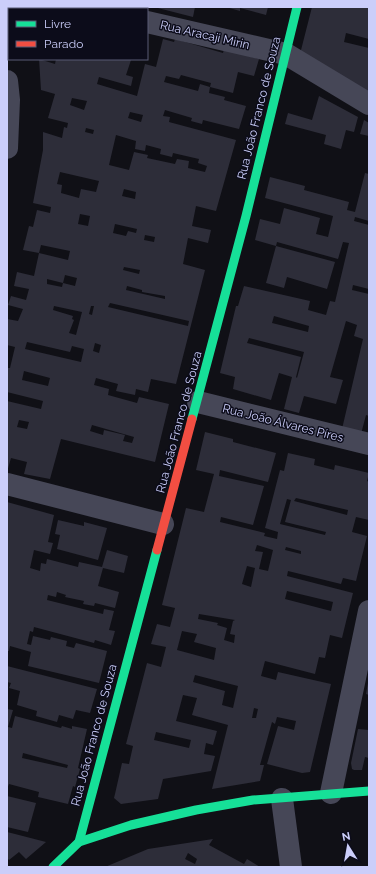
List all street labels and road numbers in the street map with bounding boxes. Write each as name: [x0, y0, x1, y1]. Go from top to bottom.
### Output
street label: Rua Aracaji Mirin: [159, 18, 251, 52]
street label: Rua João Franco de Souza: [235, 35, 283, 181]
street label: Rua João Franco de Souza: [153, 350, 205, 494]
street label: Rua João Álvares Píres: [221, 401, 345, 445]
street label: Rua João Franco de Souza: [68, 663, 120, 807]

